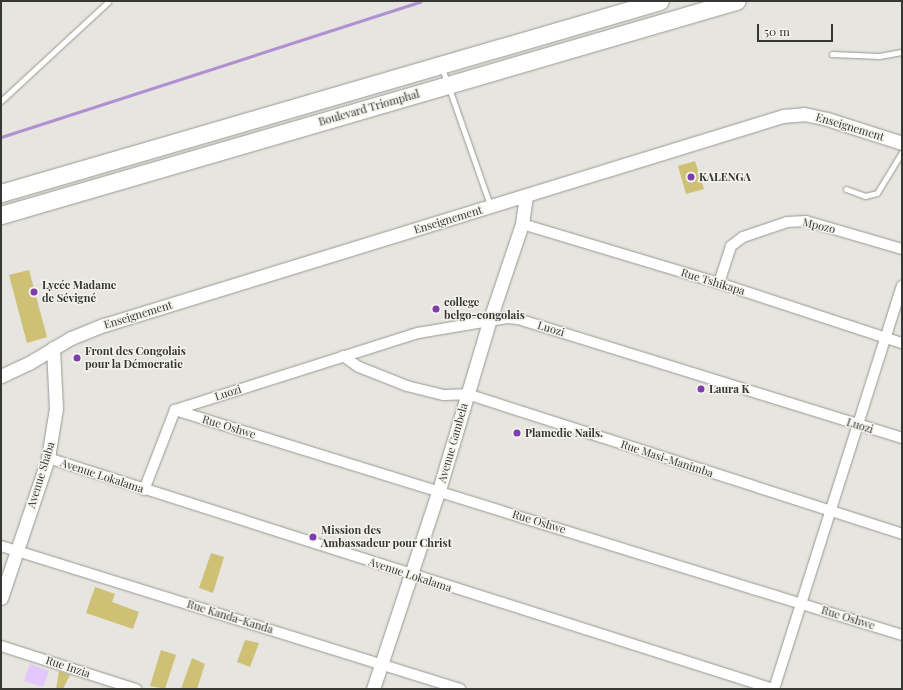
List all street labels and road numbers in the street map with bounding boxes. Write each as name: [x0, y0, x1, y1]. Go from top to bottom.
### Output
street label: Boulevard Triomphal: [317, 87, 421, 129]
street label: Enseignement: [814, 110, 886, 144]
street label: Enseignement: [412, 203, 484, 237]
street label: Mpozo: [801, 216, 837, 236]
street label: Rue Tshikapa: [679, 266, 747, 298]
street label: Enseignement: [102, 298, 174, 332]
street label: Luozi: [536, 319, 566, 339]
street label: Luozi: [213, 382, 243, 404]
street label: Avenue Gambela: [435, 402, 471, 484]
street label: Rue Oshwe: [201, 413, 257, 441]
street label: Luozi: [845, 416, 875, 436]
street label: Rue Masi-Manimba: [619, 438, 715, 480]
street label: Avenue Shaba: [25, 440, 57, 510]
street label: Avenue Lokalama: [59, 456, 145, 496]
street label: Rue Oshwe: [511, 508, 567, 536]
street label: Avenue Lokalama: [367, 555, 453, 595]
street label: Rue Kanda-Kanda: [185, 598, 275, 636]
street label: Rue Oshwe: [820, 604, 876, 632]
street label: Rue Inzia: [44, 654, 92, 680]

